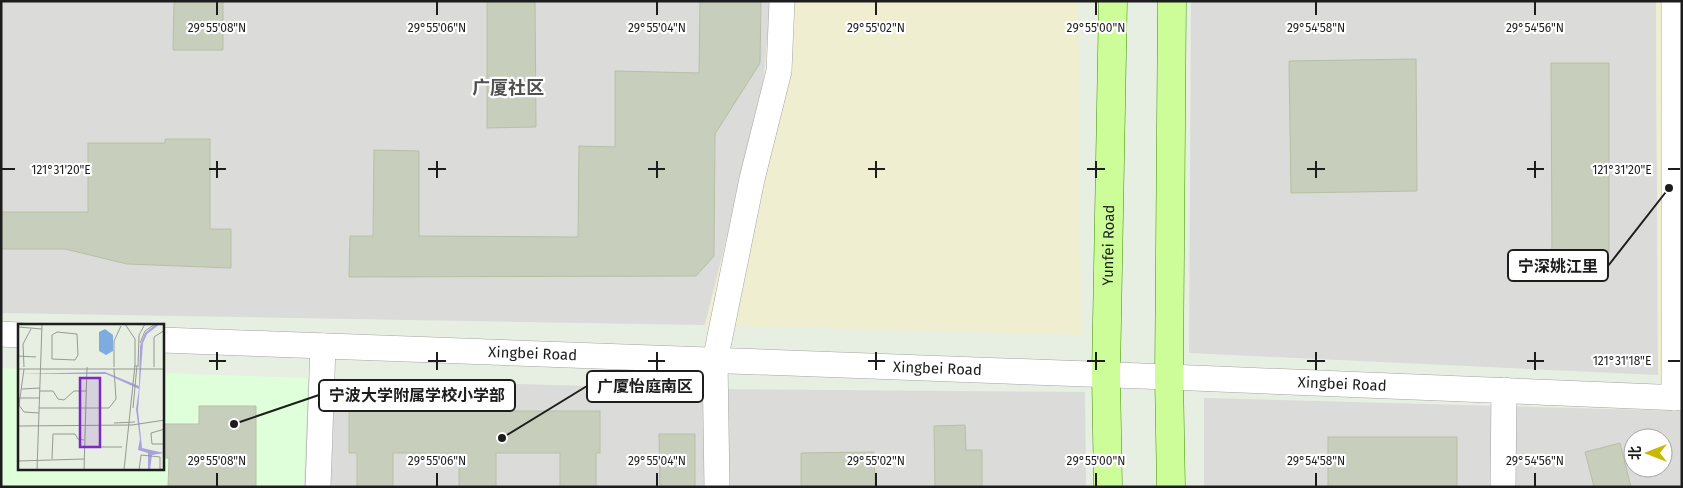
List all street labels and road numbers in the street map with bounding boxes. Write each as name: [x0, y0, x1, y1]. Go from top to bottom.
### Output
street label: Yunfei Road: [1099, 204, 1118, 286]
street label: Xingbei Road: [488, 343, 578, 364]
street label: Xingbei Road: [893, 358, 982, 379]
street label: Xingbei Road: [1297, 373, 1387, 395]

